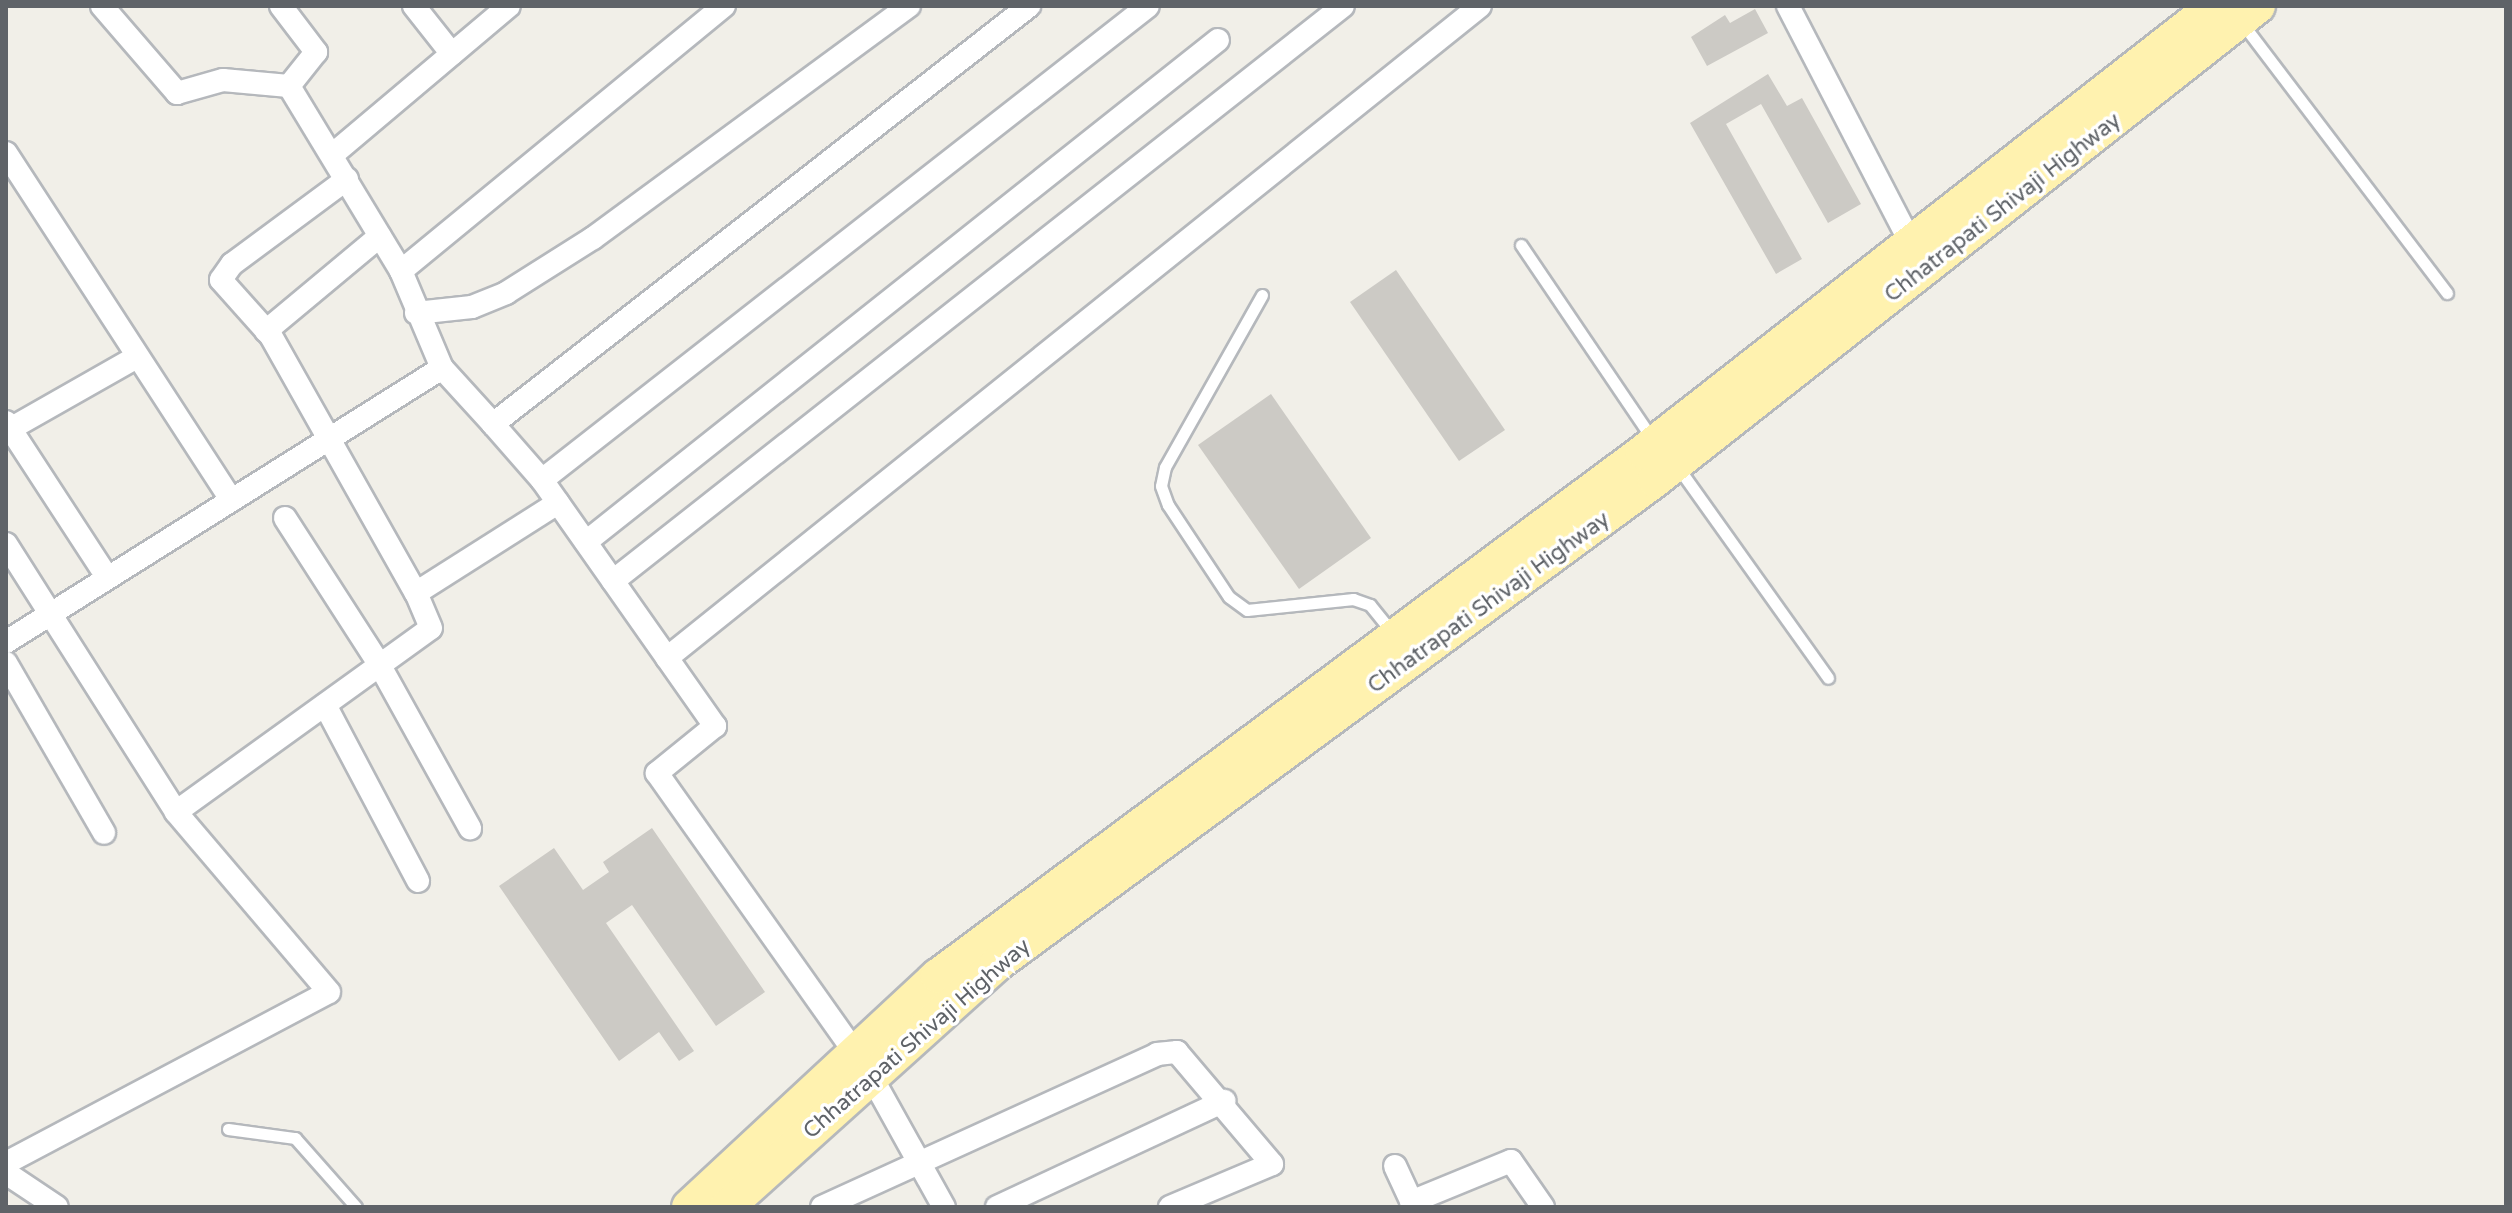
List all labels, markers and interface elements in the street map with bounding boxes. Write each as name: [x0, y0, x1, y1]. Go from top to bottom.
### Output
street label: Chhatrapati Shivaji Highway: [1880, 108, 2126, 308]
street label: Chhatrapati Shivaji Highway: [1363, 506, 1615, 700]
street label: Chhatrapati Shivaji Highway: [798, 933, 1036, 1145]

